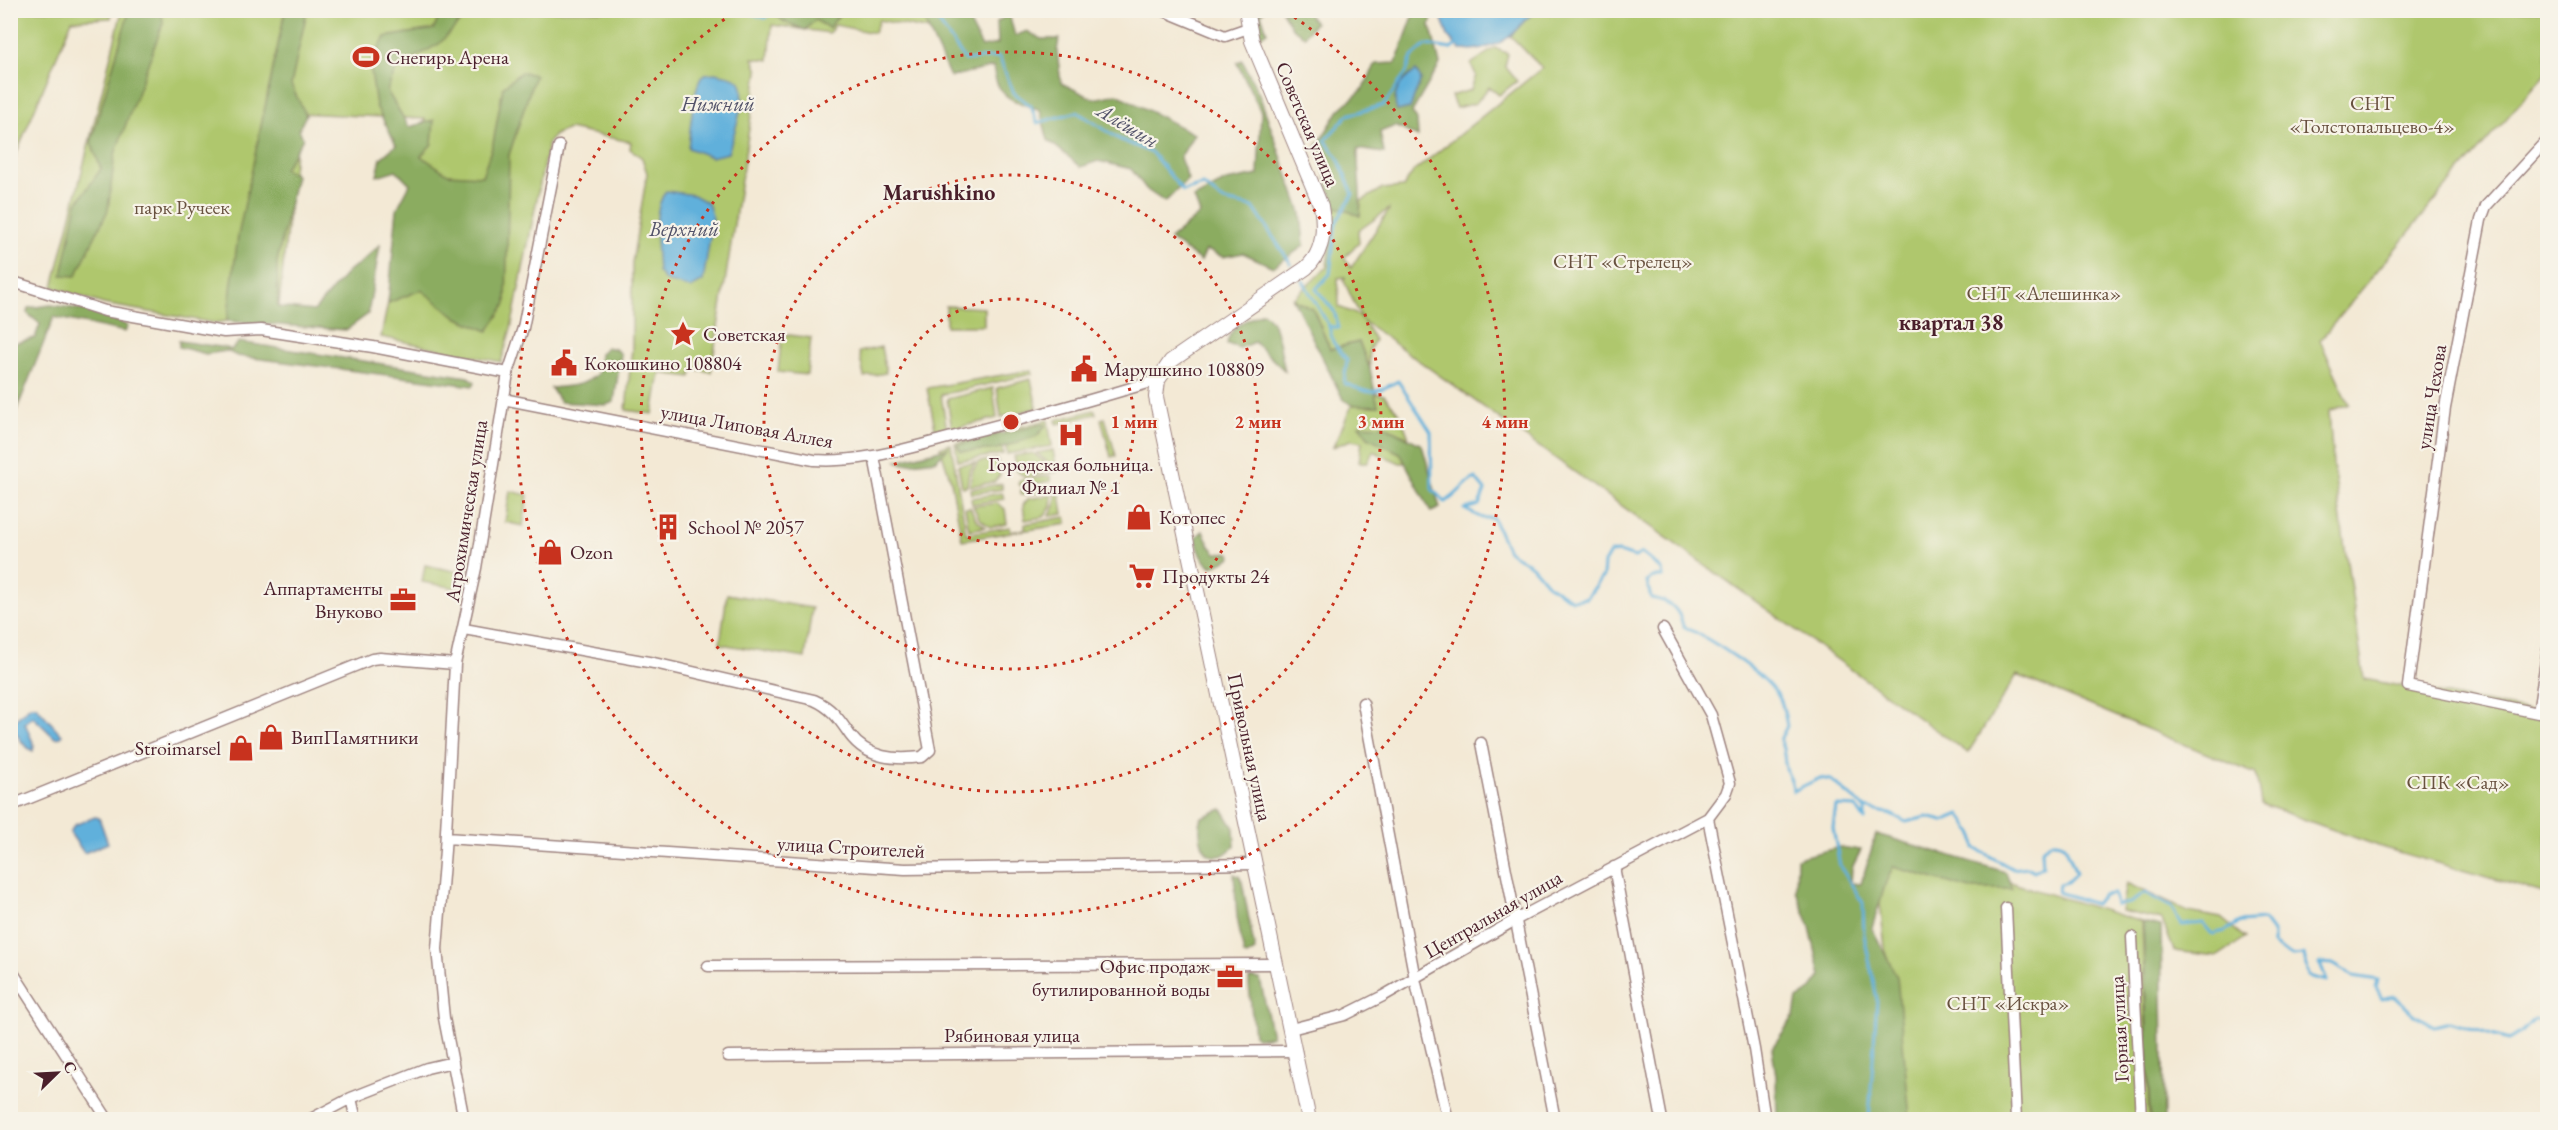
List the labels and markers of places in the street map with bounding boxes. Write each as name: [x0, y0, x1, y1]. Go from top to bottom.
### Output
sports icon: Снегирь Арена: [351, 42, 381, 72]
place label: Снегирь Арена: [386, 44, 509, 70]
place icon: Советская: [668, 319, 698, 349]
place label: Советская: [703, 321, 786, 347]
public building icon: Кокошкино 108804: [549, 348, 579, 378]
place label: Кокошкино 108804: [584, 350, 742, 376]
public building icon: Марушкино 108809: [1069, 354, 1099, 384]
place label: Марушкино 108809: [1104, 356, 1265, 382]
centre of rings: [1001, 412, 1021, 432]
hospital icon: Городская больница. Филиал № 1: [1056, 420, 1086, 450]
place label: Городская больница. Филиал № 1: [988, 451, 1154, 500]
shop icon: Котопес: [1124, 502, 1154, 532]
place label: Котопес: [1159, 504, 1226, 530]
building icon: School № 2057: [653, 512, 683, 542]
place label: School № 2057: [688, 514, 804, 540]
shop icon: Ozon: [535, 537, 565, 567]
place label: Ozon: [570, 539, 614, 565]
supermarket icon: Продукты 24: [1127, 561, 1157, 591]
place label: Продукты 24: [1162, 563, 1270, 589]
place label: Аппартаменты Внуково: [262, 575, 383, 624]
office icon: Аппартаменты Внуково: [388, 585, 418, 615]
shop icon: ВипПамятники: [256, 722, 286, 752]
place label: ВипПамятники: [291, 724, 419, 750]
shop icon: Stroimarsel: [226, 733, 256, 763]
place label: Stroimarsel: [135, 735, 221, 761]
place label: Офис продаж бутилированной воды: [1032, 953, 1210, 1002]
office icon: Офис продаж бутилированной воды: [1215, 962, 1245, 992]

